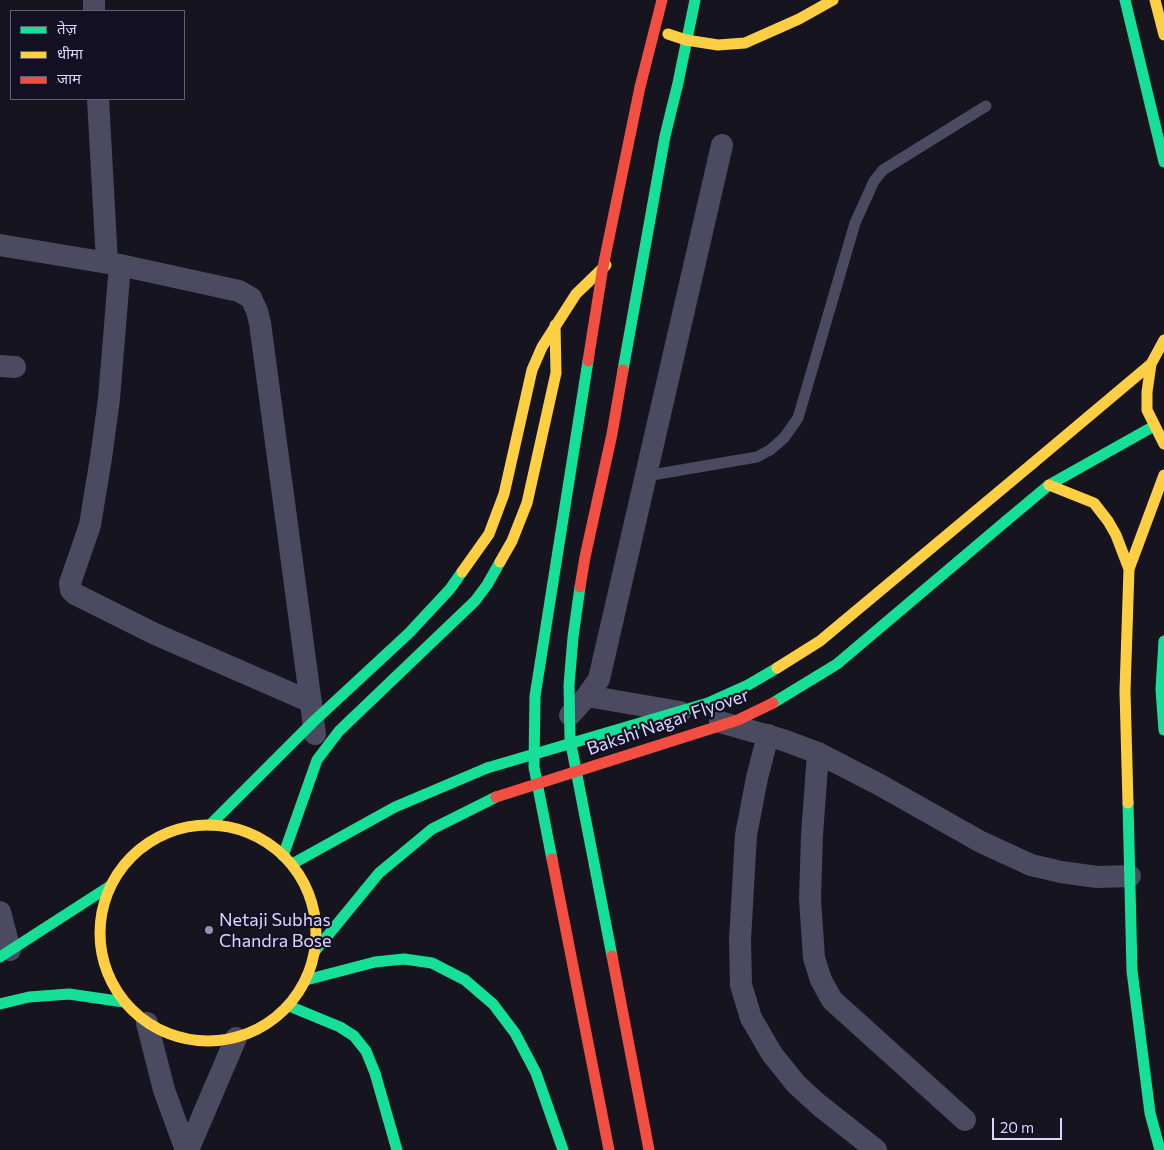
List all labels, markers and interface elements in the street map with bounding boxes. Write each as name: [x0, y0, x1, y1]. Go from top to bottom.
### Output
legend: [10, 10, 185, 100]
text: तेज़: [57, 19, 77, 37]
text: धीमा: [57, 44, 83, 62]
text: जाम: [57, 69, 81, 87]
street label: Bakshi Nagar Flyover: [584, 684, 752, 760]
place label: Netaji Subhas Chandra Bose: [219, 909, 332, 952]
marker: Netaji Subhas Chandra Bose: [203, 924, 215, 936]
scale bar: [994, 1108, 1064, 1140]
text: 20 m: [1000, 1118, 1034, 1136]

